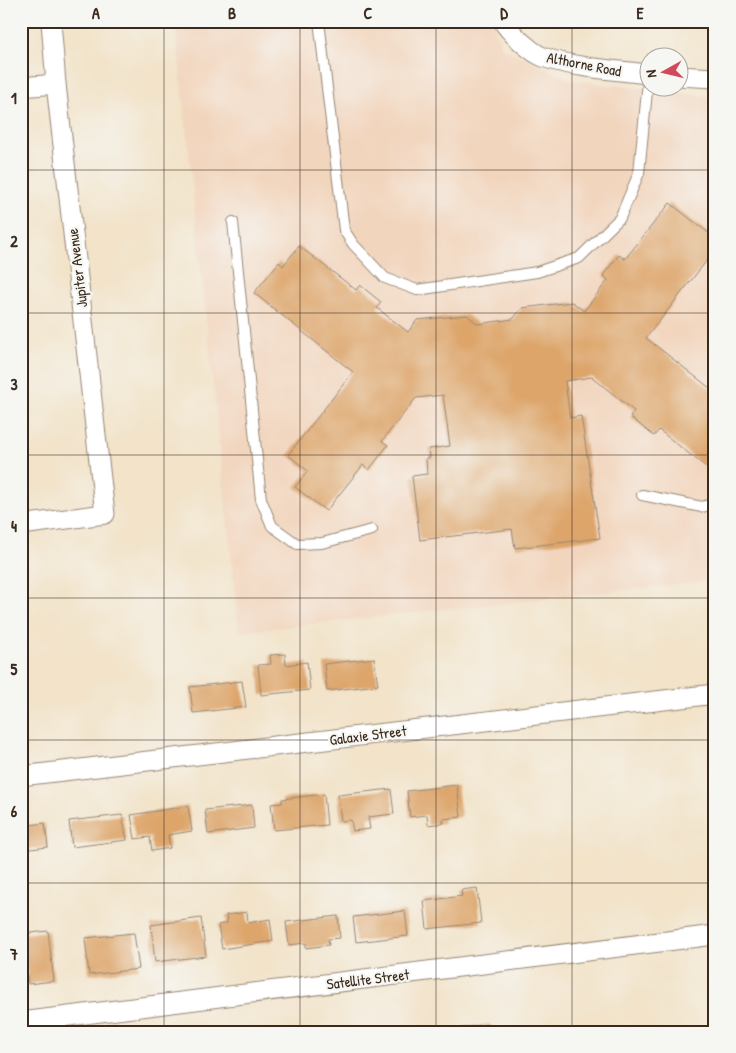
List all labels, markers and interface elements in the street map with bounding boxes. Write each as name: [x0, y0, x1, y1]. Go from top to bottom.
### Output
text: A: [92, 2, 100, 24]
text: B: [228, 2, 236, 24]
text: C: [364, 2, 373, 24]
text: D: [500, 2, 508, 24]
text: E: [636, 2, 644, 24]
street label: Althorne Road: [545, 47, 623, 82]
north arrow: [638, 48, 688, 98]
text: N: [641, 68, 661, 79]
text: 1: [11, 87, 17, 109]
street label: Jupiter Avenue: [62, 227, 92, 309]
text: 2: [10, 230, 18, 252]
text: 3: [10, 373, 18, 395]
text: 4: [11, 515, 17, 537]
text: 5: [11, 658, 18, 680]
street label: Galaxie Street: [328, 720, 409, 750]
text: 6: [11, 800, 18, 822]
text: 7: [9, 943, 18, 965]
street label: Satellite Street: [325, 963, 411, 994]

